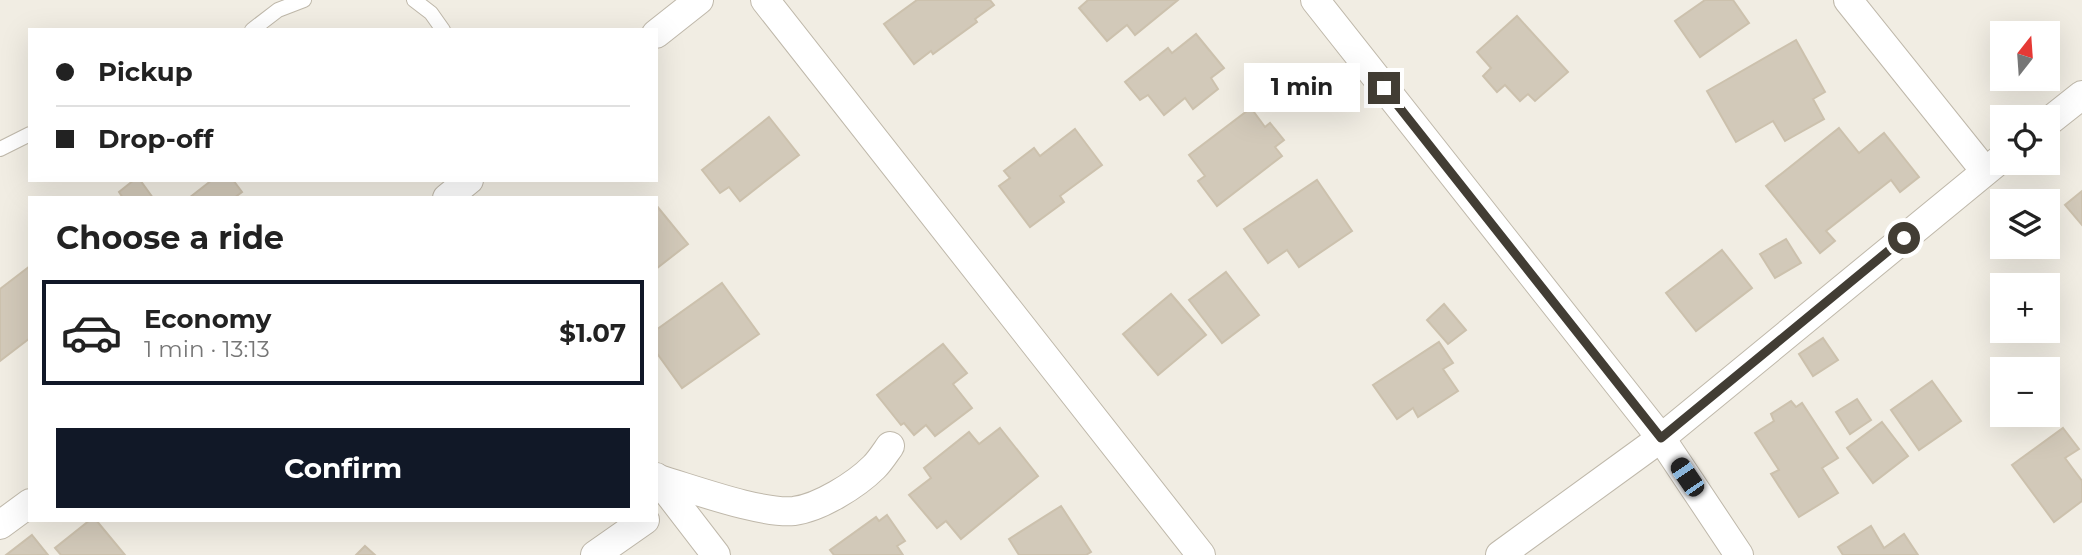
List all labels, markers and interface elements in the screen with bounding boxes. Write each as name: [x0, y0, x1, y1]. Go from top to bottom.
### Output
north arrow: [1990, 21, 2060, 91]
map controls: [1990, 21, 2060, 427]
text: Pickup: [98, 56, 193, 88]
callout: 1 min: [1244, 64, 1360, 112]
route end: [1368, 72, 1400, 104]
text: 1 min: [1271, 73, 1333, 101]
button: locate: [1990, 105, 2060, 175]
text: Drop-off: [98, 123, 213, 155]
button: layers: [1990, 189, 2060, 259]
text: Choose a ride: [56, 218, 284, 257]
route start: [1888, 222, 1920, 254]
button: +: [1990, 273, 2060, 343]
icon: car: [60, 301, 123, 364]
text: Economy: [144, 303, 271, 335]
text: $1.07: [559, 317, 626, 349]
text: 1 min · 13:13: [144, 335, 270, 363]
button: −: [1990, 357, 2060, 427]
button: Confirm: [56, 428, 630, 508]
car: [1667, 454, 1708, 500]

